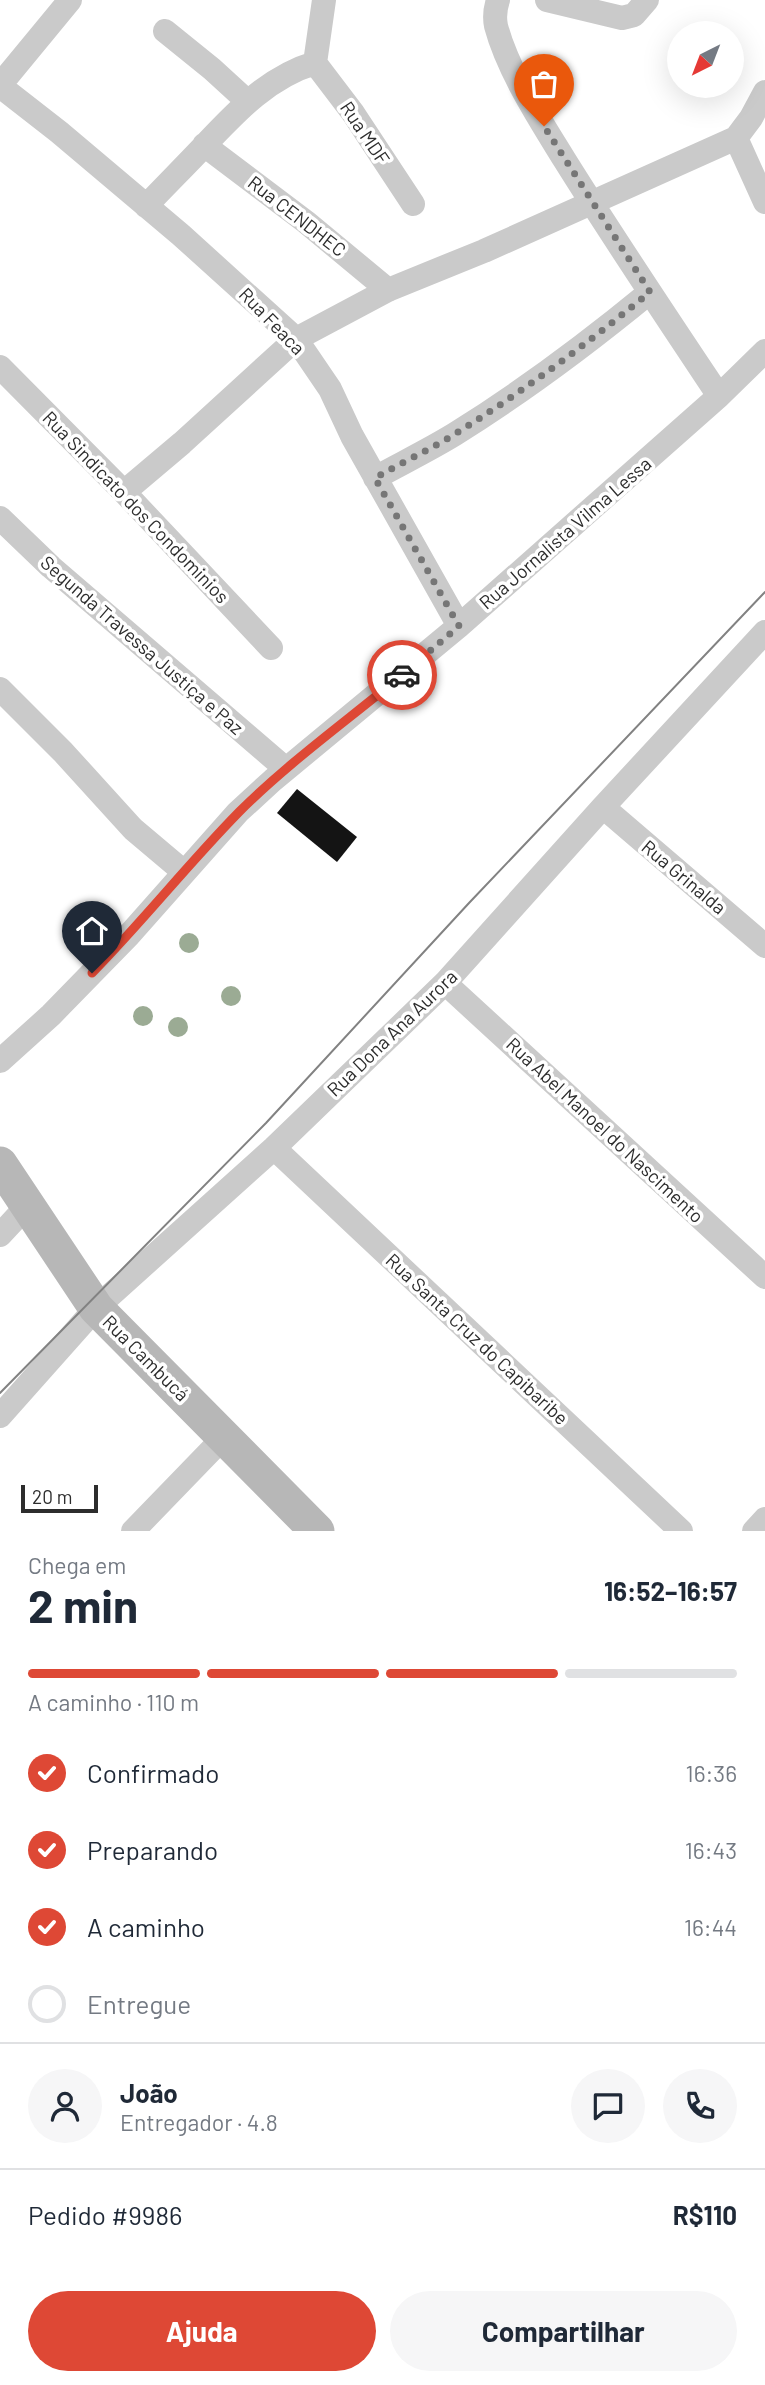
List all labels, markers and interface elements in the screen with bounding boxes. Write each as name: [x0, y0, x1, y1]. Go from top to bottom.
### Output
north arrow: [667, 21, 744, 98]
map controls: [667, 21, 744, 98]
pin: [514, 54, 574, 126]
icon: bag: [525, 65, 563, 103]
street label: Rua MDF: [336, 97, 395, 169]
street label: Rua CENDHEC: [244, 170, 351, 261]
street label: Rua Feaca: [235, 282, 310, 359]
street label: Rua Sindicato dos Condominios: [38, 406, 234, 608]
street label: Rua Jornalista Vilma Lessa: [474, 452, 655, 614]
street label: Segunda Travessa Justiça e Paz: [36, 550, 248, 739]
courier: [367, 640, 437, 710]
icon: car: [383, 656, 421, 694]
street label: Rua Grinalda: [637, 835, 731, 919]
pin: [62, 901, 122, 973]
icon: home: [73, 912, 111, 950]
street label: Rua Dona Ana Aurora: [322, 965, 461, 1101]
street label: Rua Abel Manoel do Nascimento: [502, 1032, 709, 1227]
street label: Rua Santa Cruz do Capibaribe: [381, 1248, 573, 1429]
street label: Rua Cambucá: [99, 1310, 194, 1405]
scale bar: [21, 1482, 98, 1514]
text: 20 m: [32, 1485, 72, 1508]
text: Chega em: [28, 1551, 126, 1579]
text: 16:52–16:57: [604, 1575, 737, 1606]
text: 2 min: [28, 1577, 138, 1632]
text: A caminho · 110 m: [28, 1688, 199, 1716]
icon: check: [28, 1754, 66, 1792]
text: Confirmado: [87, 1757, 219, 1788]
text: 16:36: [686, 1759, 737, 1787]
icon: check: [28, 1831, 66, 1869]
text: Preparando: [87, 1834, 218, 1865]
text: 16:43: [685, 1836, 737, 1864]
icon: check: [28, 1908, 66, 1946]
text: A caminho: [87, 1911, 205, 1942]
text: 16:44: [684, 1913, 737, 1941]
text: Entregue: [87, 1988, 191, 2019]
button: person: [28, 2069, 102, 2143]
button: chat: [571, 2069, 645, 2143]
button: phone: [663, 2069, 737, 2143]
text: João: [120, 2077, 178, 2108]
text: Entregador · 4.8: [120, 2108, 278, 2136]
text: Pedido #9986: [28, 2199, 182, 2230]
text: R$110: [673, 2199, 737, 2230]
button: Ajuda: [28, 2291, 376, 2371]
button: Compartilhar: [390, 2291, 737, 2371]

